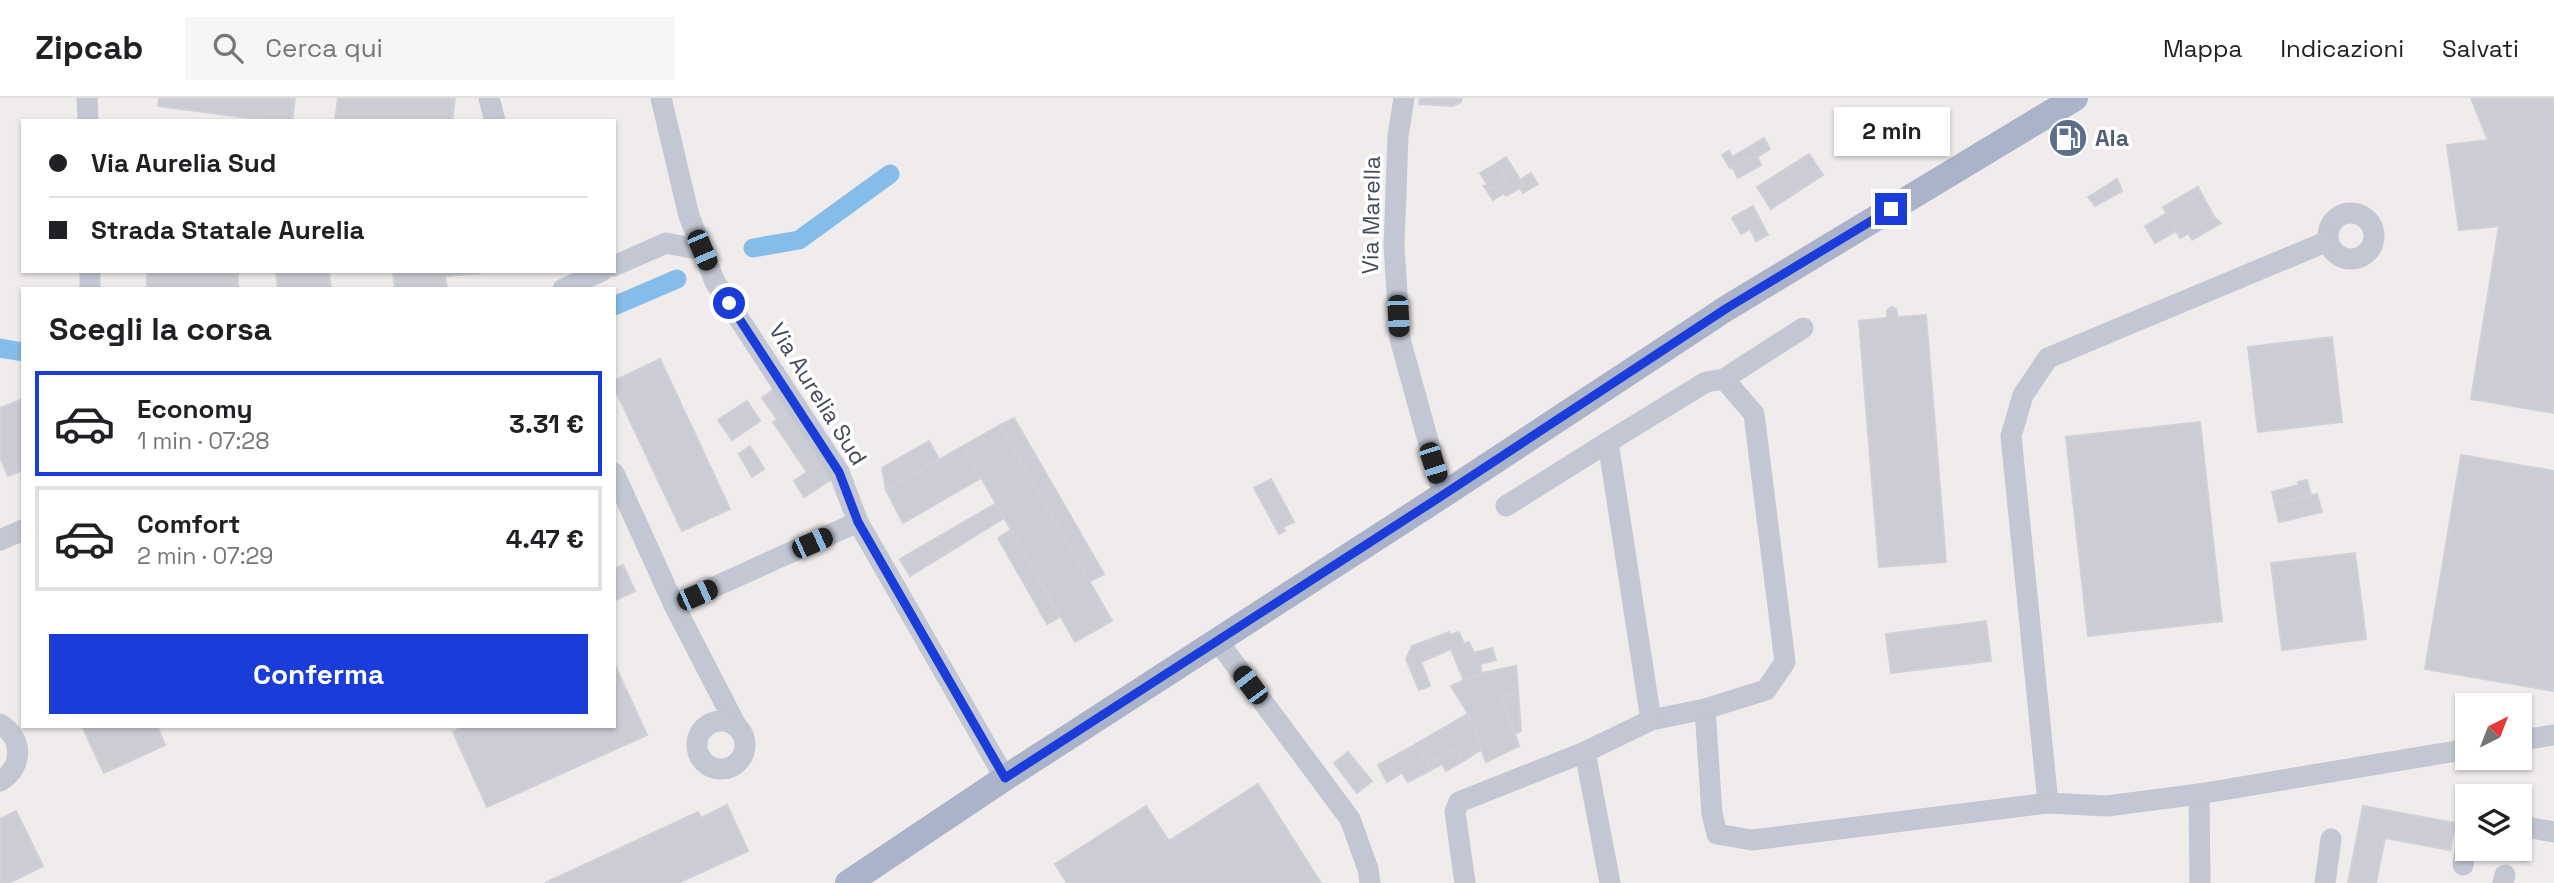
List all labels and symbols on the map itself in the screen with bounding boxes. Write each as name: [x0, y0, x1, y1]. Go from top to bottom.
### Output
callout: 2 min: [1833, 108, 1949, 156]
fuel station icon: Ala: [2047, 117, 2089, 159]
place label: Ala: [2095, 123, 2129, 153]
street label: Via Marella: [1355, 155, 1387, 275]
route end: [1875, 193, 1907, 225]
car: [685, 227, 720, 273]
route start: [713, 287, 745, 319]
car: [1387, 294, 1410, 338]
street label: Via Aurelia Sud: [762, 317, 874, 471]
car: [1417, 440, 1450, 486]
car: [789, 525, 836, 561]
car: [674, 577, 721, 613]
car: [1229, 662, 1272, 708]
north arrow: [2455, 693, 2532, 770]

